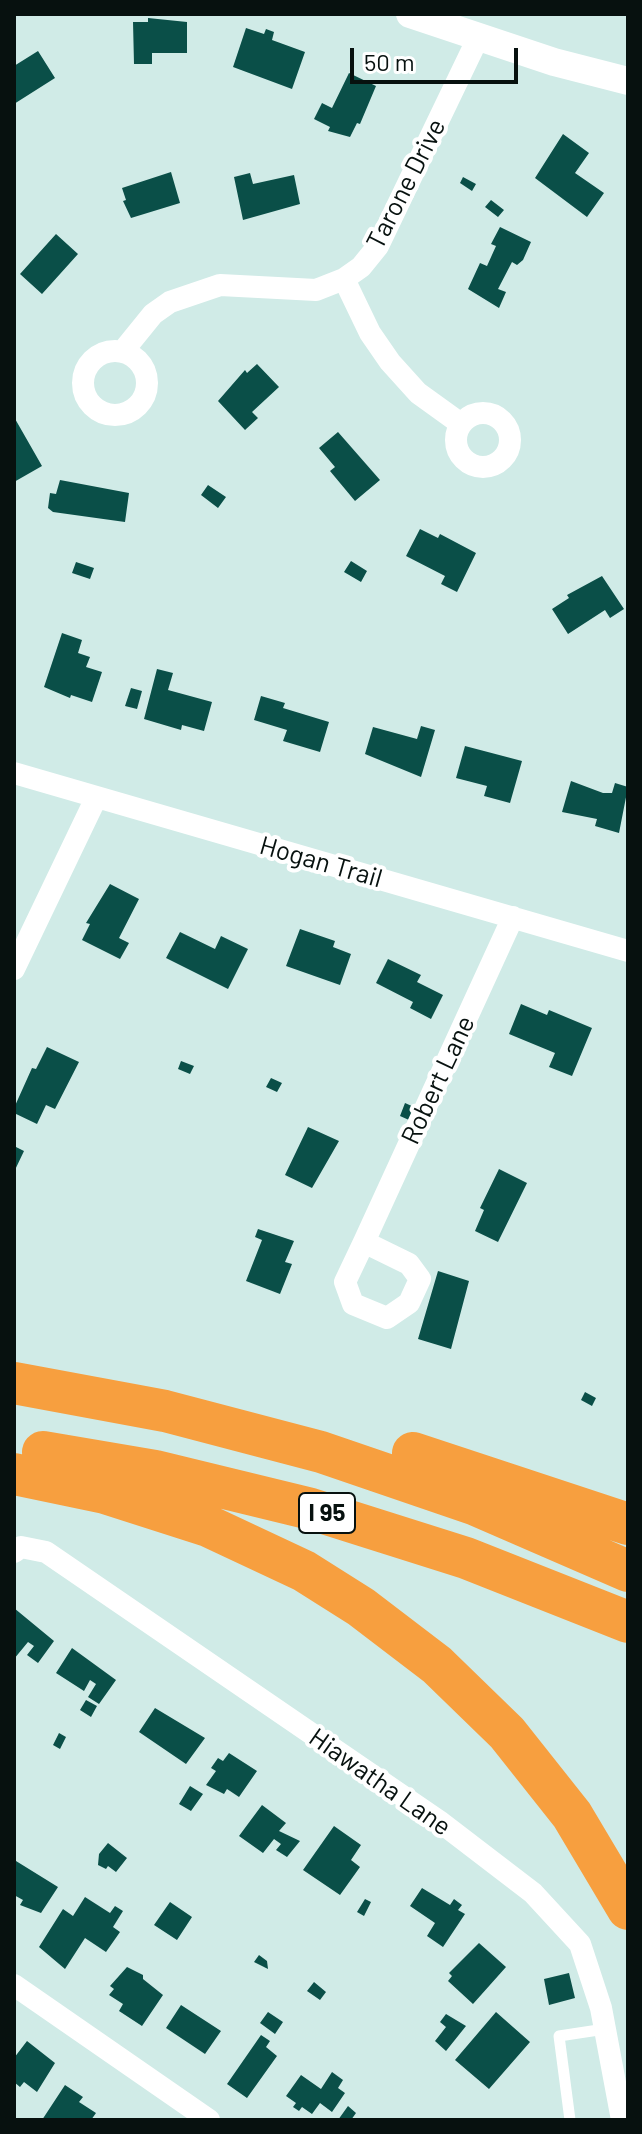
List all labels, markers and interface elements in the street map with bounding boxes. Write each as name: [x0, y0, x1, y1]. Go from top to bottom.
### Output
scale bar: [354, 32, 522, 82]
text: 50 m: [364, 47, 415, 76]
street label: Tarone Drive: [360, 114, 452, 254]
street label: Hogan Trail: [256, 830, 386, 894]
street label: Robert Lane: [395, 1011, 481, 1149]
road number: I 95: [299, 1493, 355, 1533]
street label: Hiawatha Lane: [303, 1722, 457, 1842]

